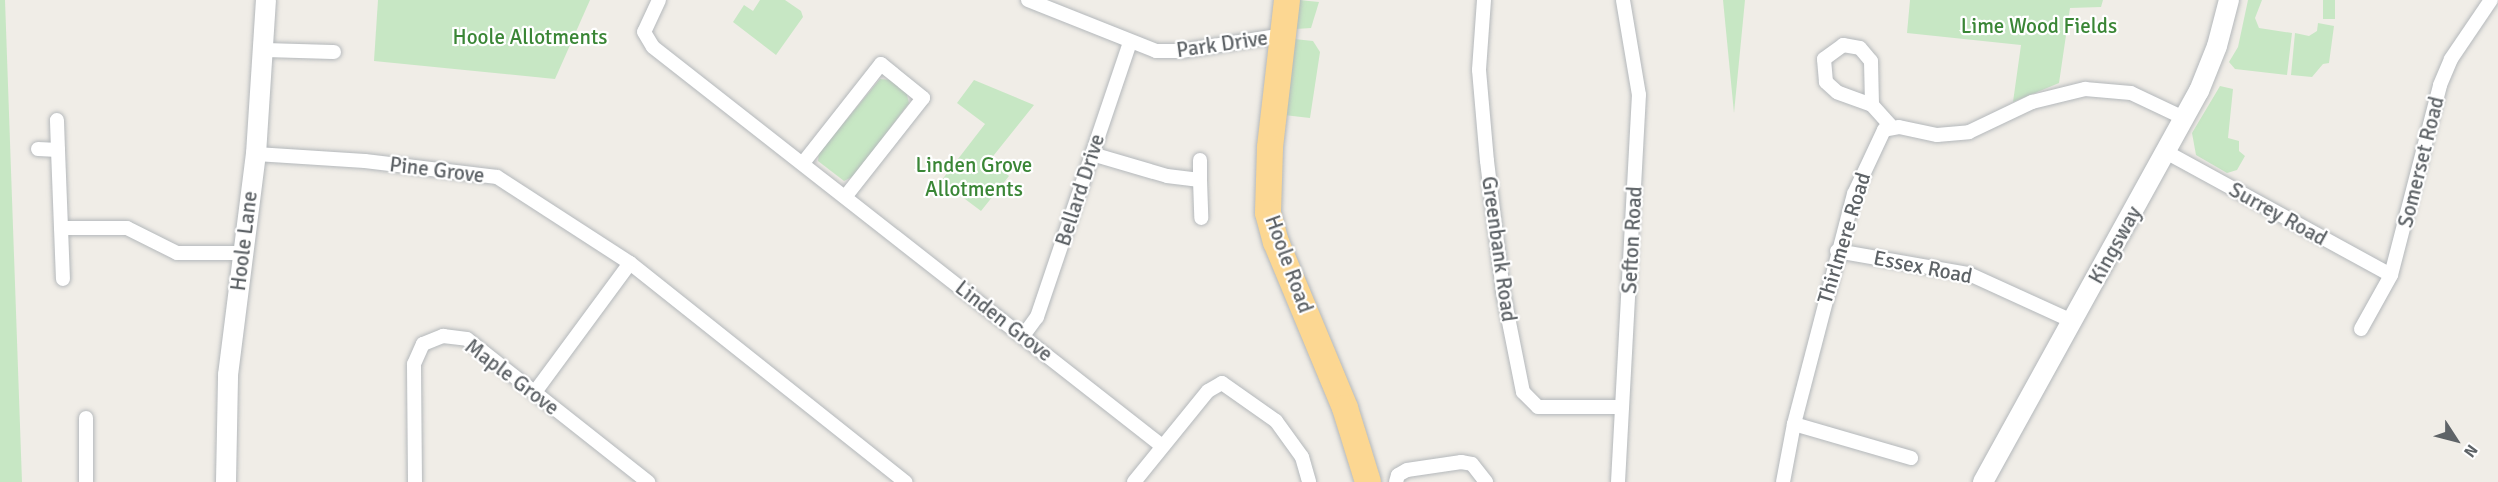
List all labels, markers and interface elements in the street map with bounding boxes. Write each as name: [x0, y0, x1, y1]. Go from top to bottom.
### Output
park label: Lime Wood Fields: [1961, 13, 2117, 39]
park label: Hoole Allotments: [453, 24, 607, 50]
street label: Park Drive: [1175, 25, 1269, 63]
street label: Somerset Road: [2393, 94, 2449, 230]
street label: Bellard Drive: [1050, 131, 1110, 249]
street label: Pine Grove: [388, 152, 486, 188]
park label: Linden Grove Allotments: [916, 152, 1032, 202]
street label: Thirlmere Road: [1812, 169, 1876, 307]
street label: Greenbank Road: [1476, 175, 1522, 323]
street label: Surrey Road: [2225, 177, 2331, 251]
street label: Sefton Road: [1617, 186, 1647, 294]
street label: Hoole Lane: [225, 190, 263, 292]
street label: Kingsway: [2083, 202, 2147, 288]
street label: Hoole Road: [1260, 212, 1318, 316]
street label: Essex Road: [1872, 245, 1974, 289]
street label: Linden Grove: [950, 275, 1058, 367]
street label: Maple Grove: [460, 333, 564, 421]
north arrow: [2426, 410, 2486, 470]
text: N: [2459, 440, 2482, 461]

